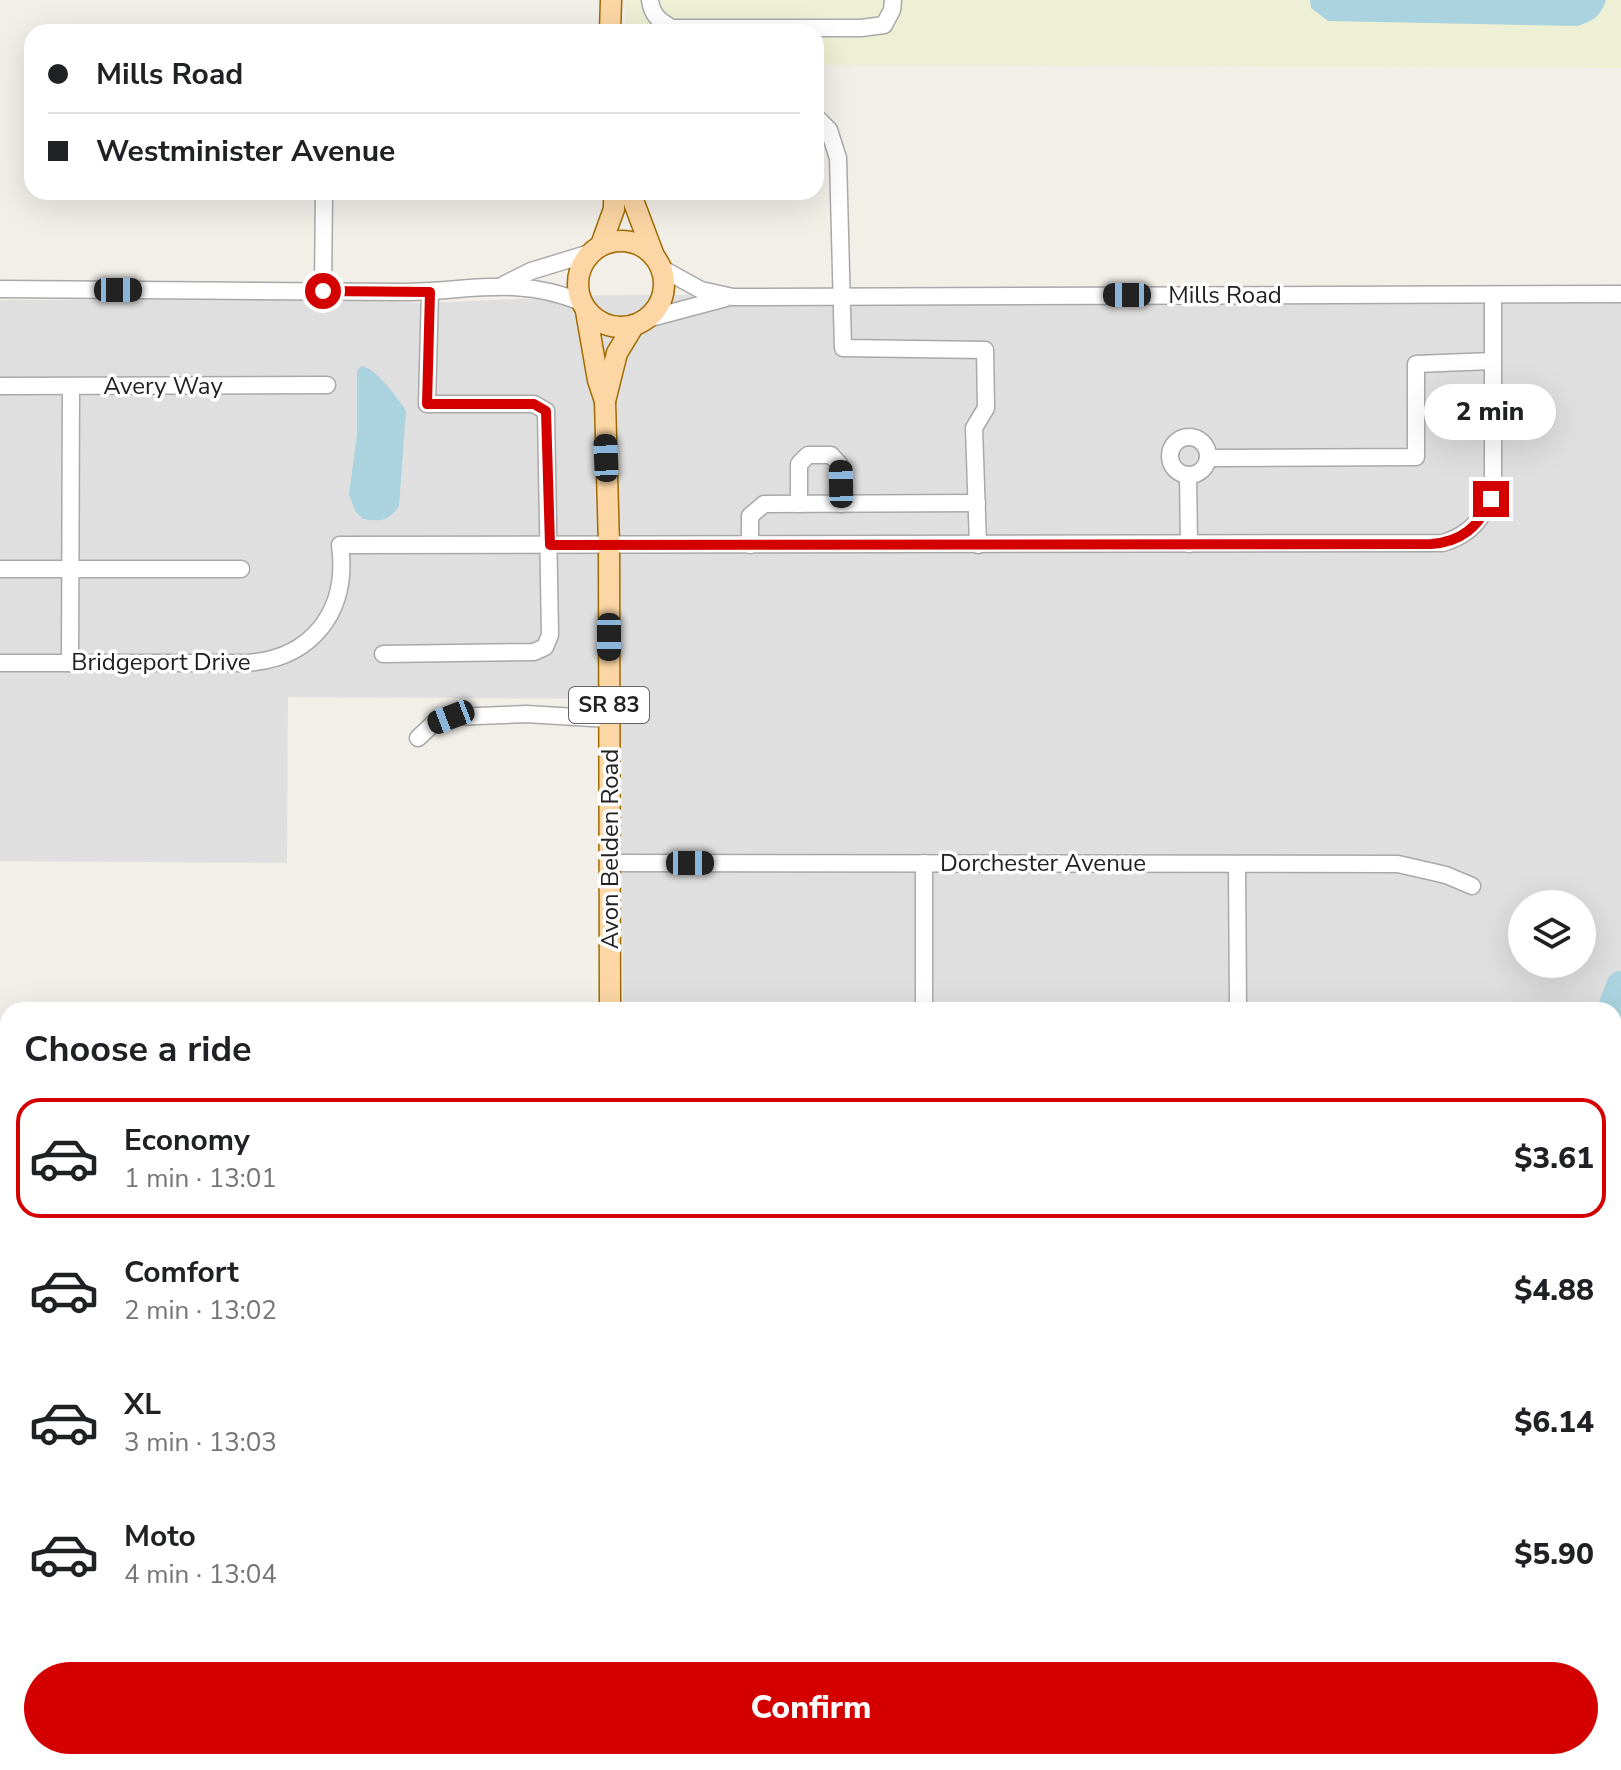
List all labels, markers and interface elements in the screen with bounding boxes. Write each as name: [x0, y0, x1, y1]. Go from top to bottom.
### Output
text: Mills Road: [96, 54, 243, 95]
text: Westminister Avenue: [96, 131, 395, 172]
route start: [305, 273, 341, 309]
car: [94, 278, 142, 302]
street label: Mills Road: [1168, 279, 1282, 311]
car: [1103, 283, 1151, 307]
street label: Avery Way: [103, 370, 223, 402]
callout: 2 min: [1425, 383, 1557, 439]
text: 2 min: [1456, 394, 1524, 429]
car: [593, 434, 619, 482]
car: [829, 460, 853, 508]
route end: [1473, 481, 1509, 517]
car: [597, 613, 621, 661]
street label: Bridgeport Drive: [71, 646, 251, 678]
road number: SR 83: [569, 687, 649, 723]
car: [424, 697, 478, 737]
street label: Avon Belden Road: [594, 749, 626, 949]
street label: Dorchester Avenue: [940, 847, 1146, 879]
car: [666, 851, 714, 875]
map controls: [1508, 890, 1596, 978]
button: layers: [1508, 890, 1596, 978]
text: Choose a ride: [24, 1025, 252, 1074]
text: Economy: [124, 1120, 250, 1161]
icon: car: [28, 1122, 100, 1194]
text: $3.61: [1514, 1138, 1594, 1179]
text: 1 min · 13:01: [124, 1161, 277, 1196]
text: Comfort: [124, 1252, 239, 1293]
icon: car: [28, 1254, 100, 1326]
text: $4.88: [1514, 1270, 1594, 1311]
text: 2 min · 13:02: [124, 1293, 277, 1328]
text: XL: [124, 1384, 161, 1425]
icon: car: [28, 1386, 100, 1458]
text: $6.14: [1514, 1402, 1594, 1443]
text: 3 min · 13:03: [124, 1425, 277, 1460]
text: Moto: [124, 1516, 196, 1557]
icon: car: [28, 1518, 100, 1590]
text: $5.90: [1514, 1534, 1594, 1575]
text: 4 min · 13:04: [124, 1557, 277, 1592]
button: Confirm: [24, 1662, 1598, 1754]

